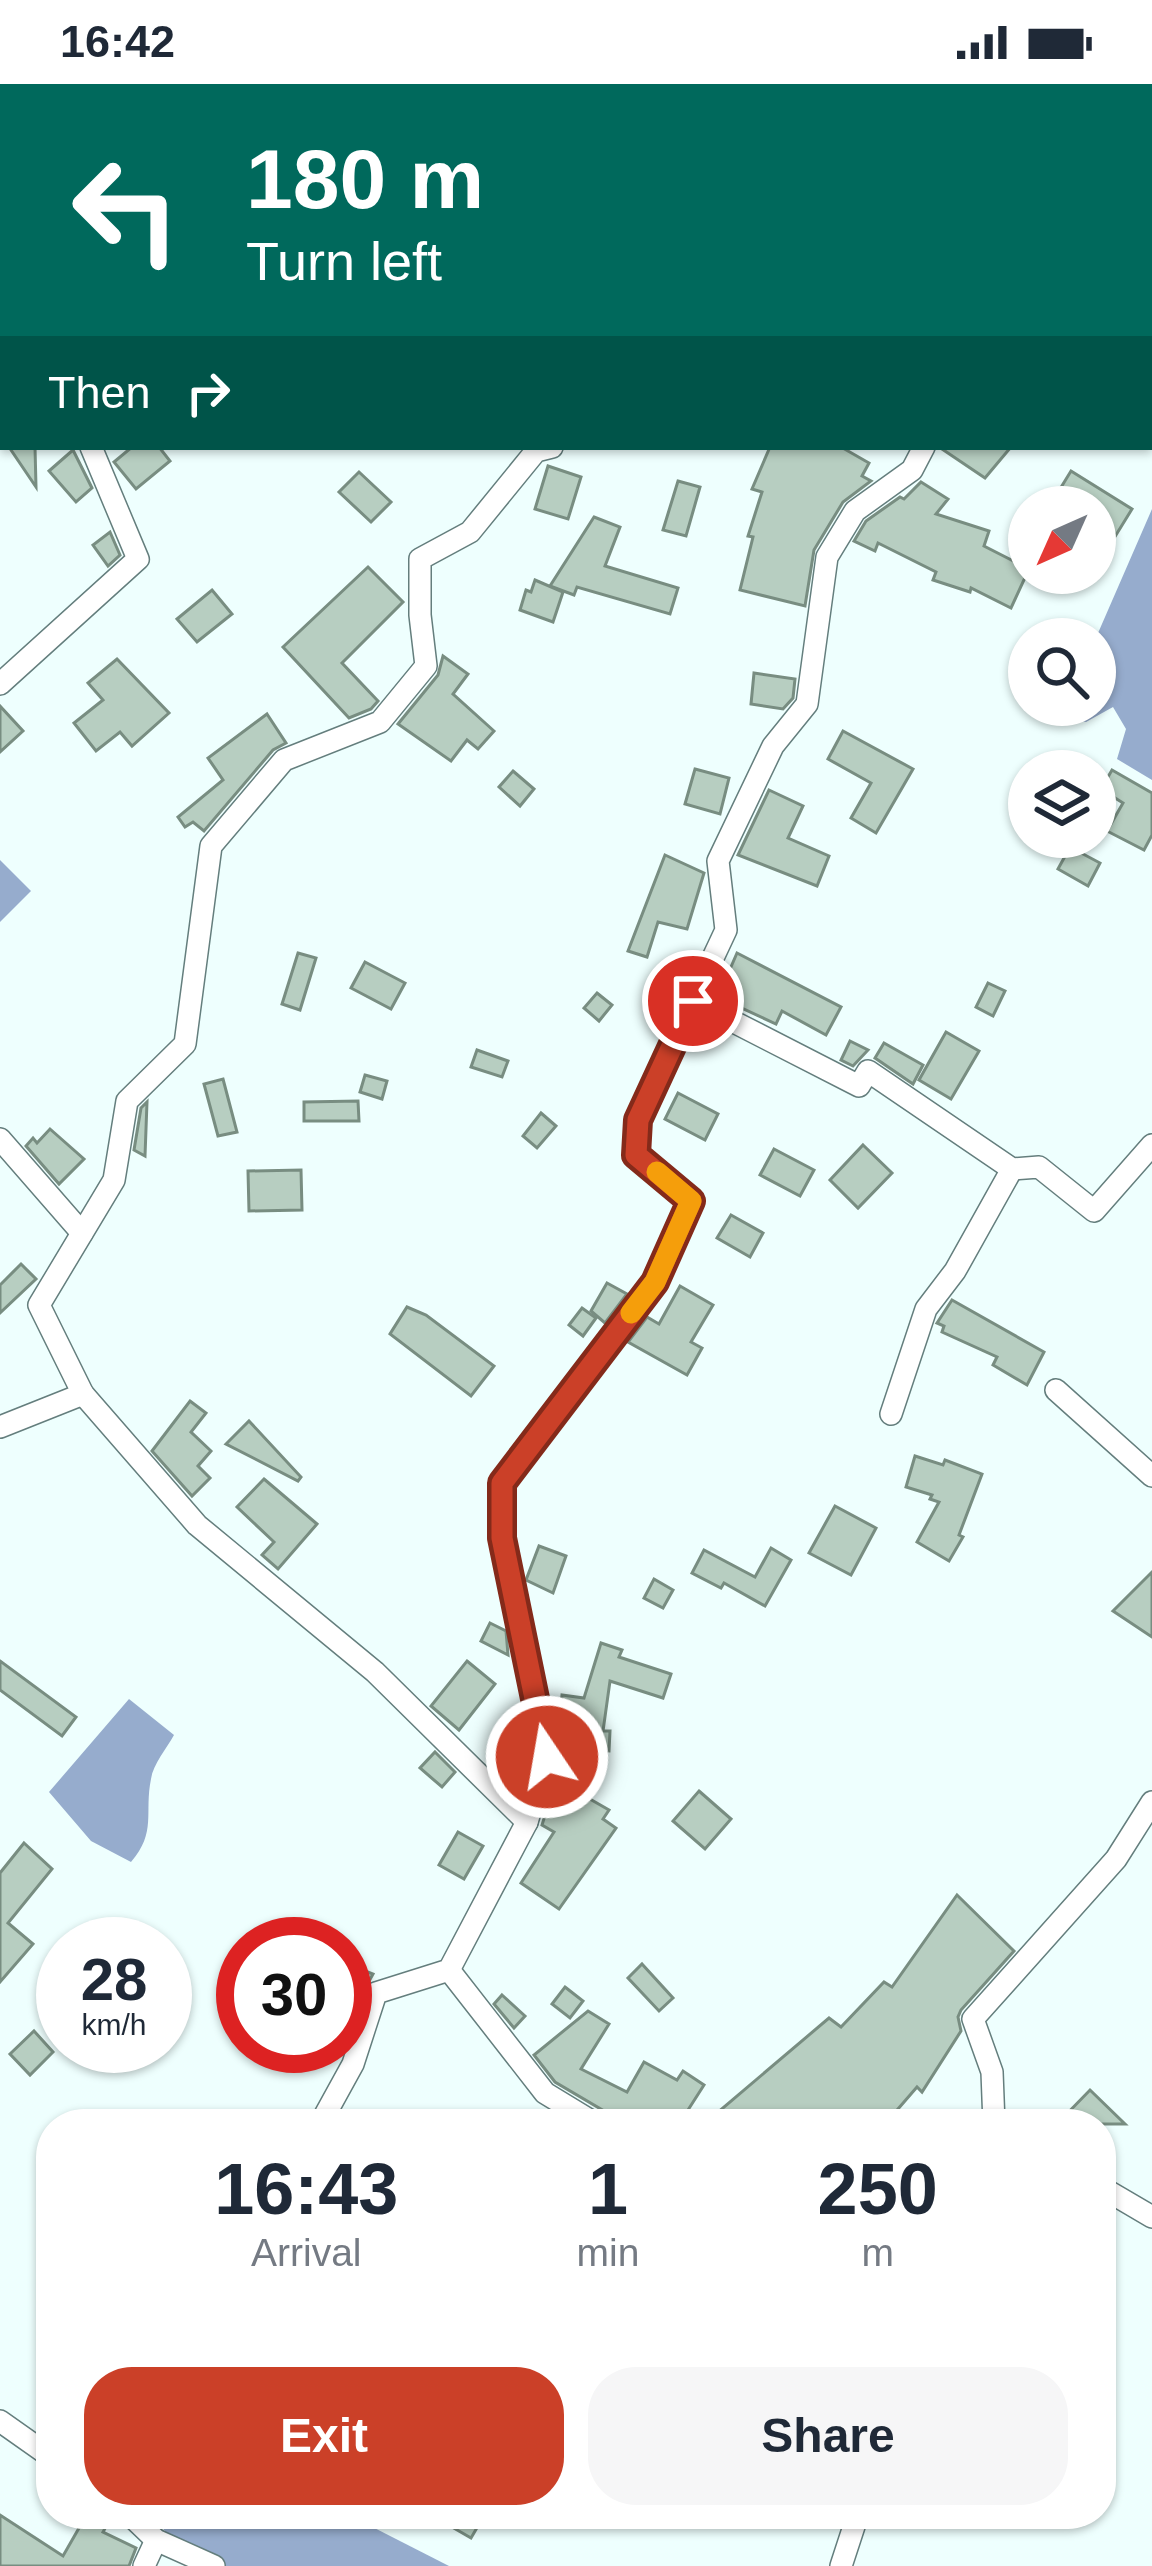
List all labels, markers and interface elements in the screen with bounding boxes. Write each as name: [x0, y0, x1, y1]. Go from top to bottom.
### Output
text: 16:42: [60, 16, 175, 67]
icon: left: [48, 132, 204, 288]
text: 180 m: [246, 132, 484, 226]
text: Turn left: [246, 231, 442, 291]
icon: right: [175, 360, 241, 426]
text: Then: [48, 367, 151, 418]
north arrow: [1008, 486, 1116, 594]
map controls: [1008, 486, 1116, 858]
button: search: [1008, 618, 1116, 726]
button: layers: [1008, 750, 1116, 858]
pin: [642, 950, 744, 1052]
icon: arrive: [660, 968, 726, 1034]
position arrow: [484, 1694, 610, 1820]
speed limit sign: 30: [216, 1917, 372, 2073]
text: 28: [81, 1946, 147, 2013]
text: km/h: [81, 2008, 147, 2041]
text: 16:43: [214, 2149, 398, 2229]
text: 1: [588, 2149, 628, 2229]
text: 250: [818, 2149, 938, 2229]
text: Arrival: [251, 2231, 362, 2274]
text: min: [577, 2231, 639, 2274]
text: m: [861, 2231, 894, 2274]
button: Exit: [84, 2367, 564, 2505]
button: Share: [588, 2367, 1068, 2505]

